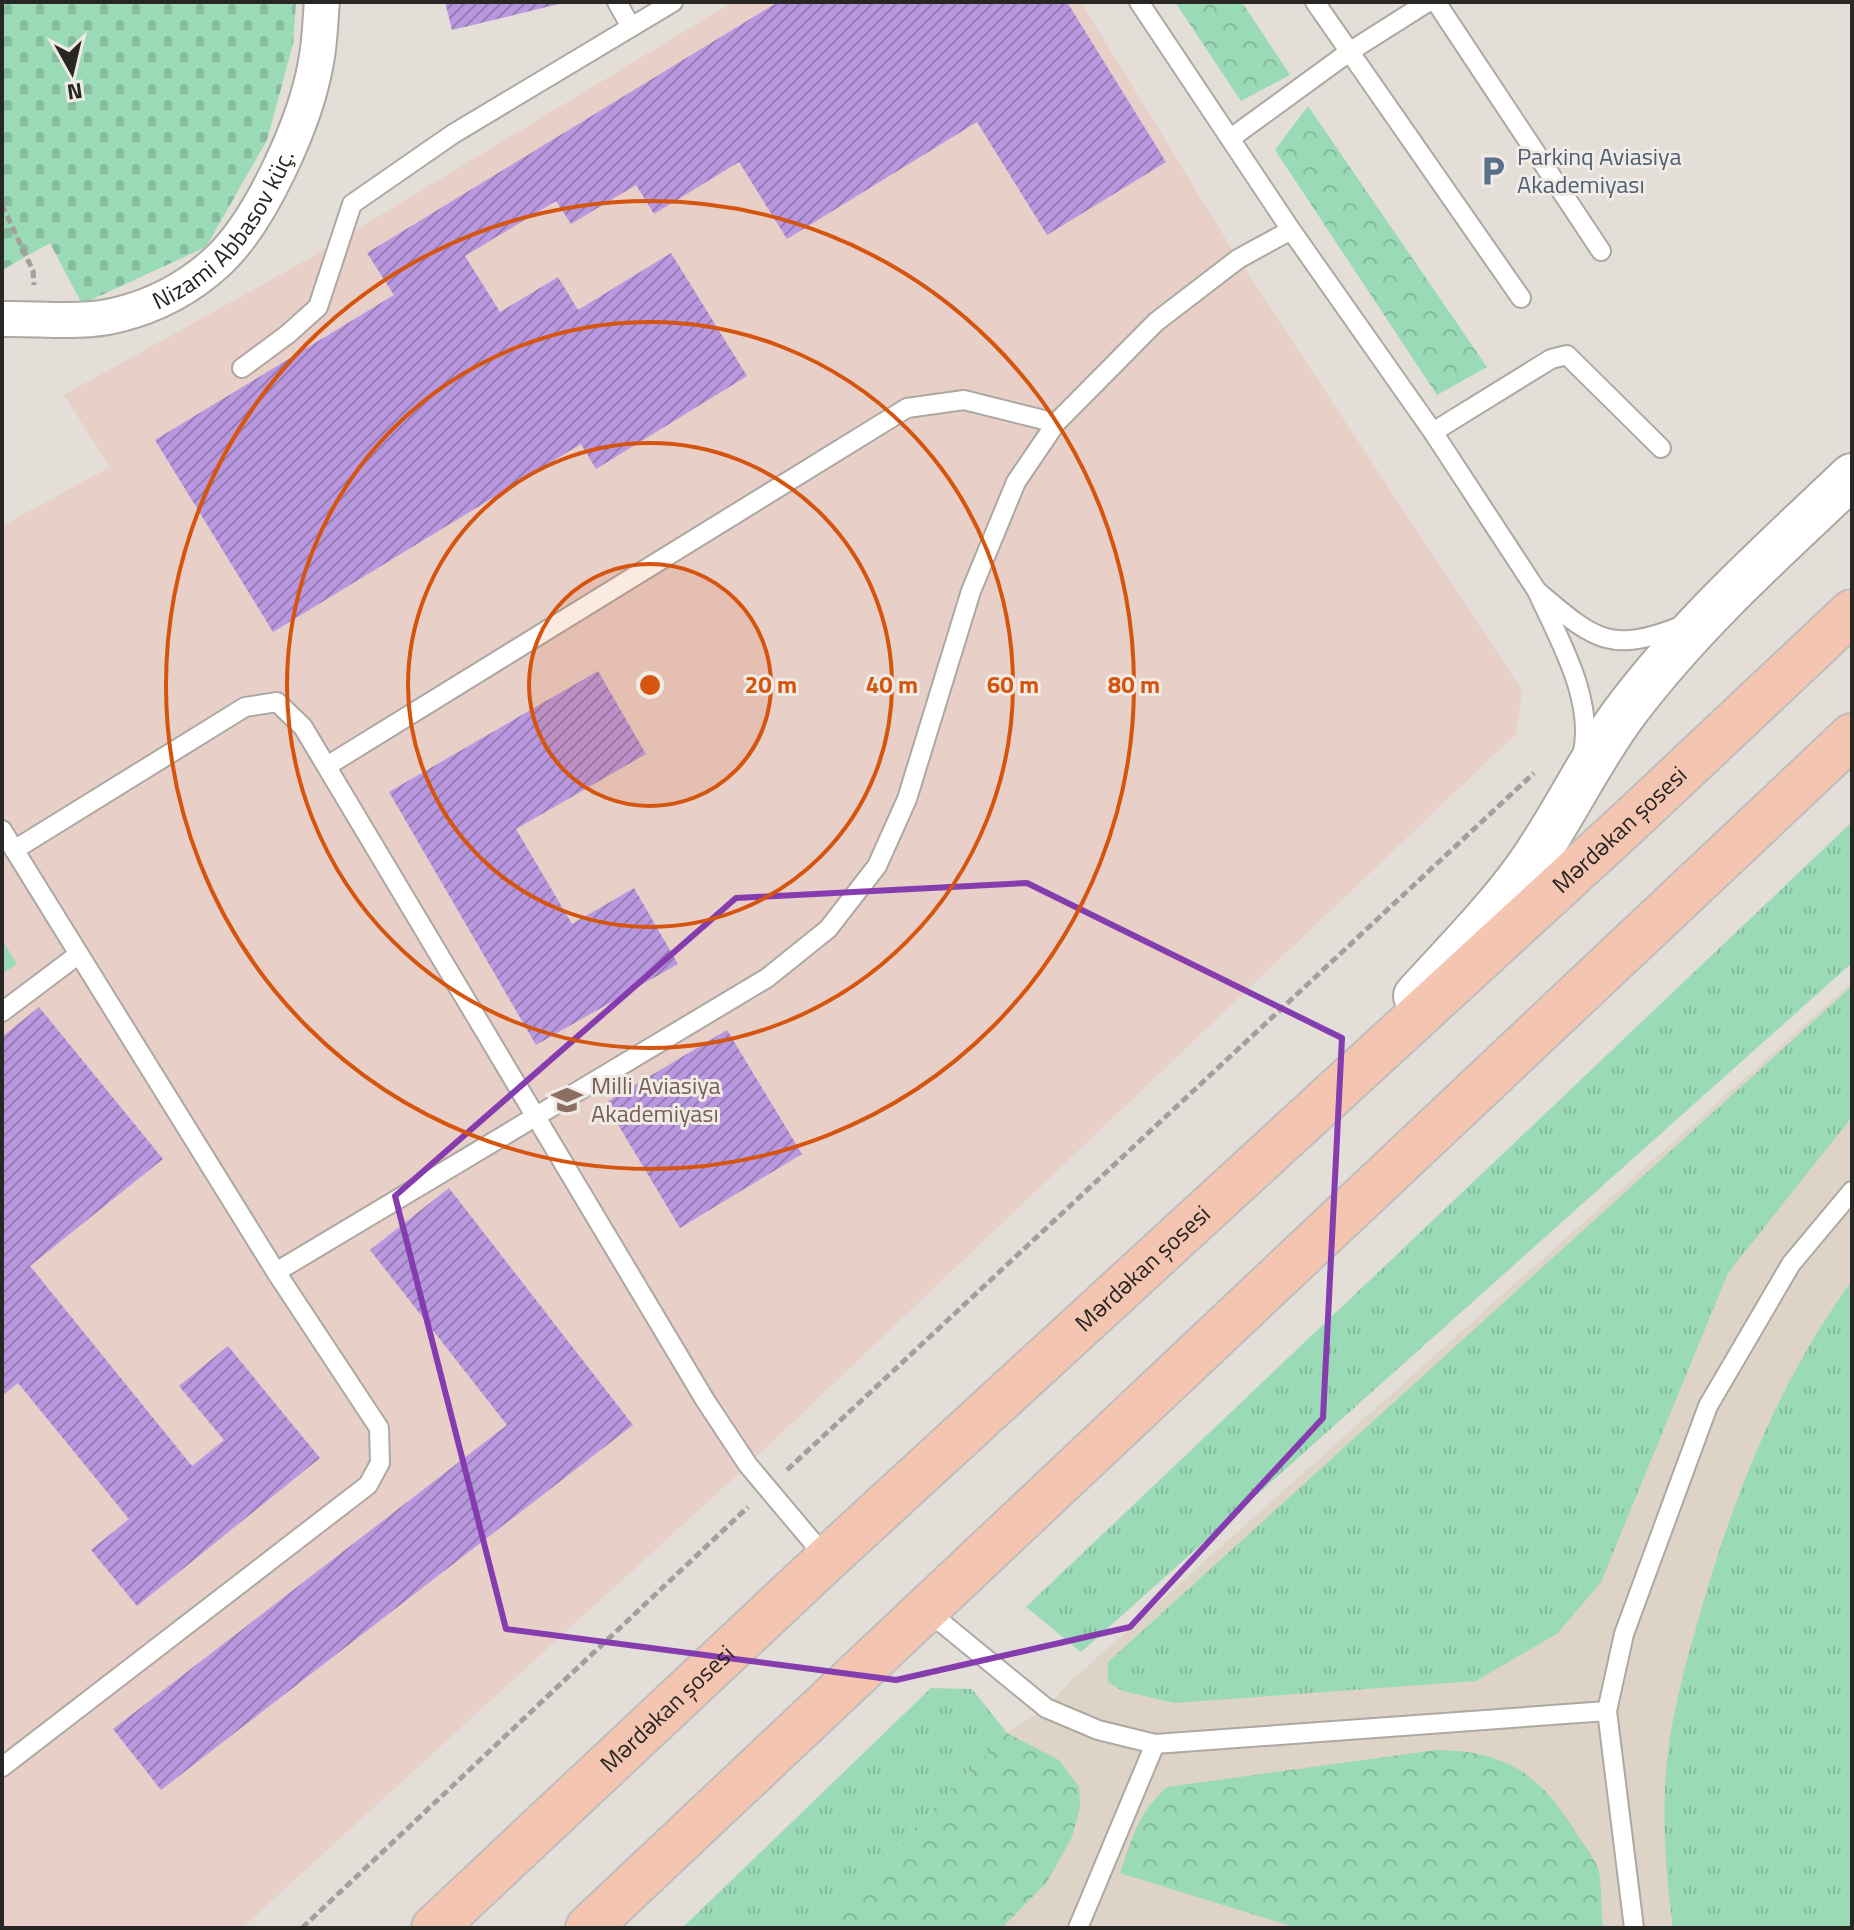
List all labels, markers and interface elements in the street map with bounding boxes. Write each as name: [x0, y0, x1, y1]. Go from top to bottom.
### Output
north arrow: [32, 32, 112, 112]
text: N: [65, 74, 85, 110]
place label: Parkinq Aviasiya Akademiyası: [1517, 138, 1682, 202]
street label: Nizami Abbasov küç.: [146, 144, 303, 318]
parking icon: Parkinq Aviasiya Akademiyası: [1476, 154, 1510, 188]
text: 20 m: [745, 666, 797, 702]
text: 40 m: [866, 666, 918, 702]
text: 60 m: [987, 666, 1039, 702]
text: 80 m: [1108, 666, 1160, 702]
centre of rings: [636, 671, 664, 699]
street label: Mərdəkan şosesi: [1543, 757, 1695, 901]
place label: Milli Aviasiya Akademiyası: [591, 1067, 721, 1131]
school or university icon: Milli Aviasiya Akademiyası: [550, 1083, 584, 1117]
street label: Mərdəkan şosesi: [1066, 1196, 1218, 1340]
street label: Mərdəkan şosesi: [591, 1636, 742, 1781]

